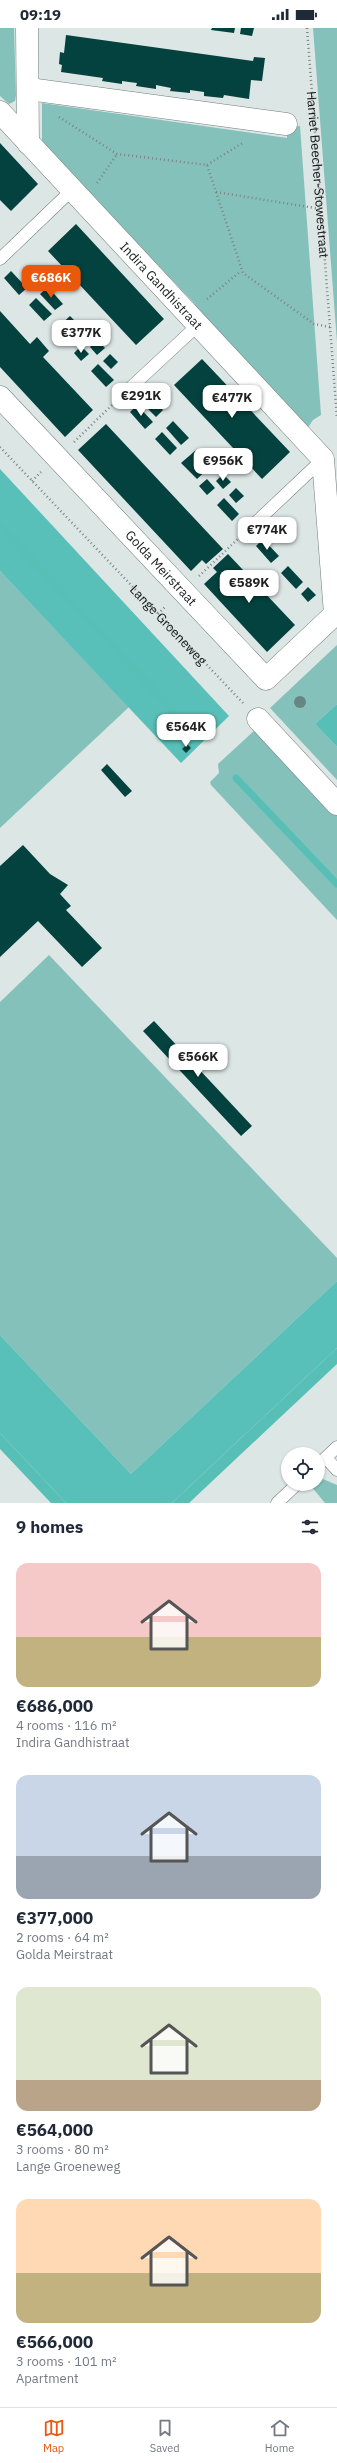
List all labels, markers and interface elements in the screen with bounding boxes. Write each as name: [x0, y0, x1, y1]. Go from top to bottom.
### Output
text: 09:19: [20, 5, 61, 24]
street label: Harriet Beecher-Stowestraat: [303, 90, 333, 259]
street label: Indira Gandhistraat: [116, 238, 206, 333]
pin: €686K: [23, 265, 79, 299]
text: €686K: [31, 269, 71, 286]
pin: €377K: [53, 320, 109, 354]
text: €377K: [61, 324, 101, 341]
pin: €291K: [113, 383, 169, 417]
pin: €477K: [204, 385, 260, 419]
text: €291K: [121, 387, 161, 404]
text: €477K: [212, 389, 252, 406]
pin: €956K: [195, 448, 251, 482]
text: €956K: [203, 452, 243, 469]
pin: €774K: [239, 517, 295, 551]
text: €774K: [247, 521, 287, 538]
street label: Golda Meirstraat: [122, 527, 200, 609]
pin: €589K: [221, 570, 277, 604]
text: €589K: [229, 574, 269, 591]
street label: Lange Groeneweg: [127, 581, 211, 669]
pin: €564K: [158, 714, 214, 748]
text: €564K: [166, 718, 206, 735]
pin: €566K: [170, 1044, 226, 1078]
text: €566K: [178, 1048, 218, 1065]
map controls: [281, 1447, 325, 1491]
button: locate: [281, 1447, 325, 1491]
text: 9 homes: [16, 1516, 83, 1538]
icon: filters: [299, 1516, 321, 1538]
icon: home: [133, 1589, 205, 1661]
text: €686,000: [16, 1695, 93, 1717]
text: 4 rooms · 116 m²: [16, 1717, 117, 1734]
text: Indira Gandhistraat: [16, 1734, 130, 1751]
icon: home: [133, 1801, 205, 1873]
text: €377,000: [16, 1907, 93, 1929]
text: 2 rooms · 64 m²: [16, 1929, 109, 1946]
text: Golda Meirstraat: [16, 1946, 113, 1963]
icon: home: [133, 2013, 205, 2085]
text: €564,000: [16, 2119, 93, 2141]
text: 3 rooms · 80 m²: [16, 2141, 109, 2158]
text: Lange Groeneweg: [16, 2158, 120, 2175]
icon: home: [133, 2225, 205, 2297]
text: €566,000: [16, 2331, 93, 2353]
text: 3 rooms · 101 m²: [16, 2353, 117, 2370]
text: Apartment: [16, 2370, 79, 2387]
tab: Map: [43, 2417, 65, 2455]
tab: Saved: [150, 2417, 180, 2455]
tab: Home: [265, 2417, 294, 2455]

